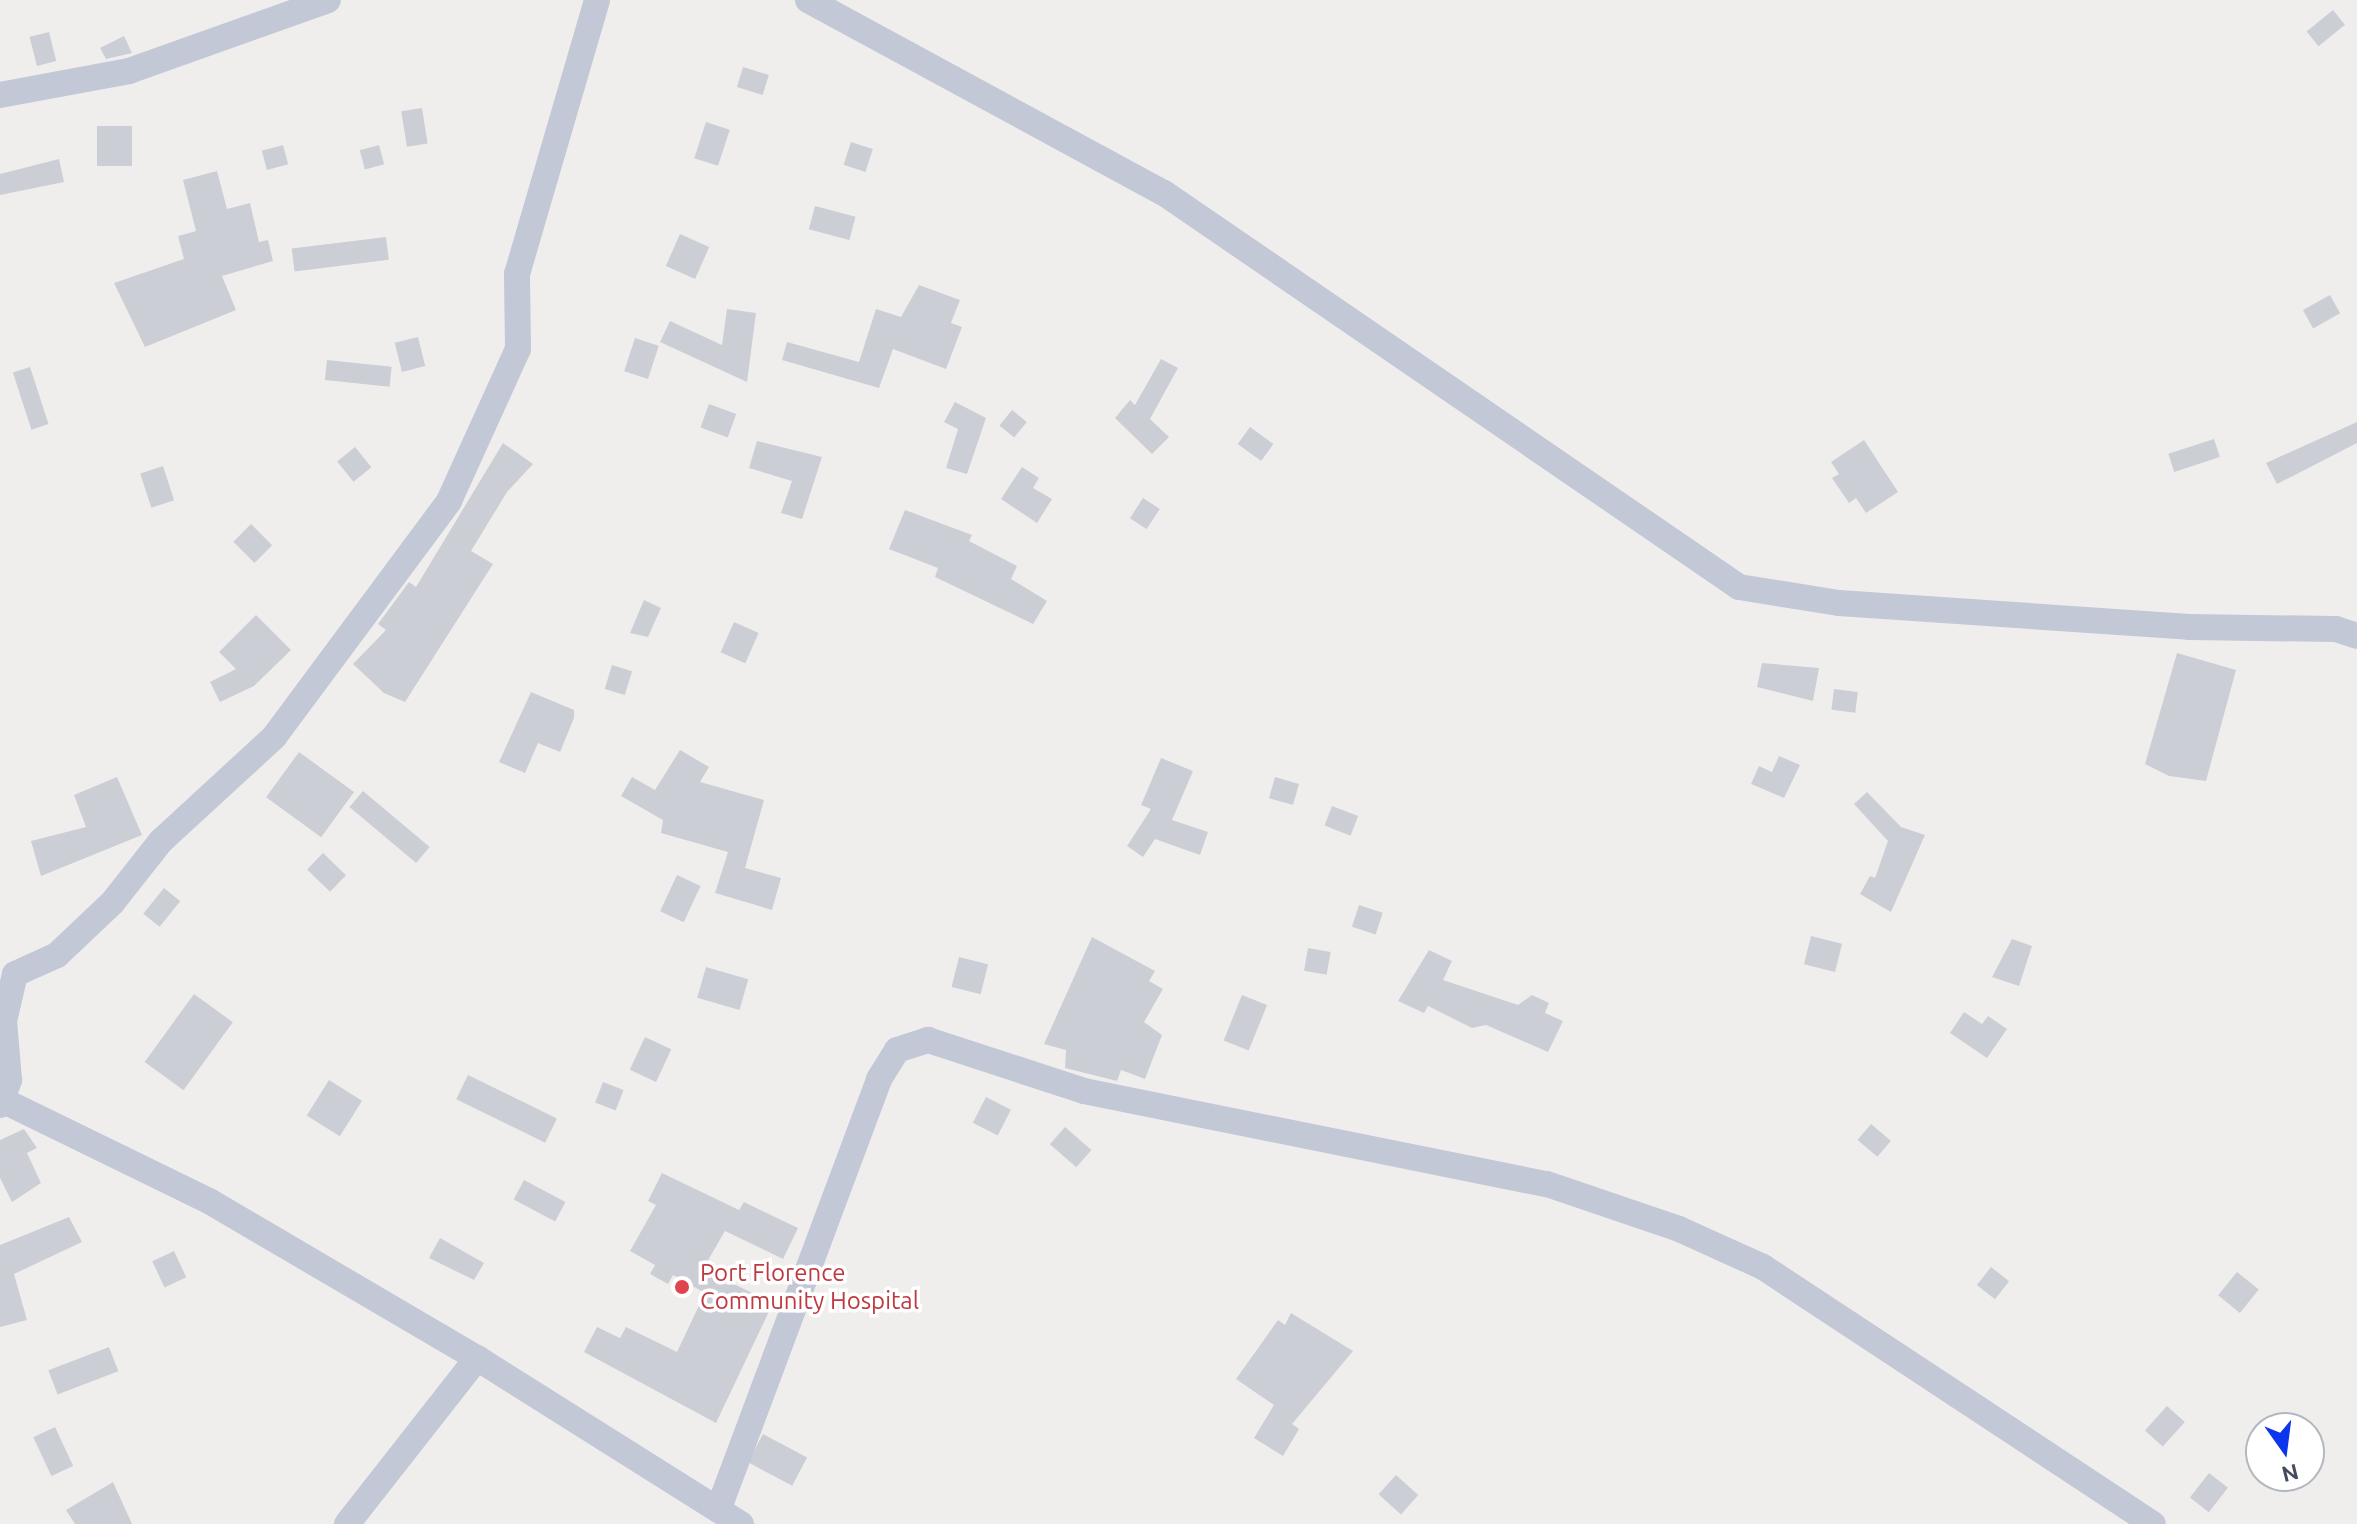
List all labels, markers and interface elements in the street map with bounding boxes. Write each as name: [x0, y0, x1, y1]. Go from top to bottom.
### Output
place label: Port Florence Community Hospital: [700, 1259, 919, 1315]
marker: Port Florence Community Hospital: [671, 1276, 693, 1298]
north arrow: [2245, 1412, 2325, 1492]
text: N: [2279, 1460, 2301, 1488]

